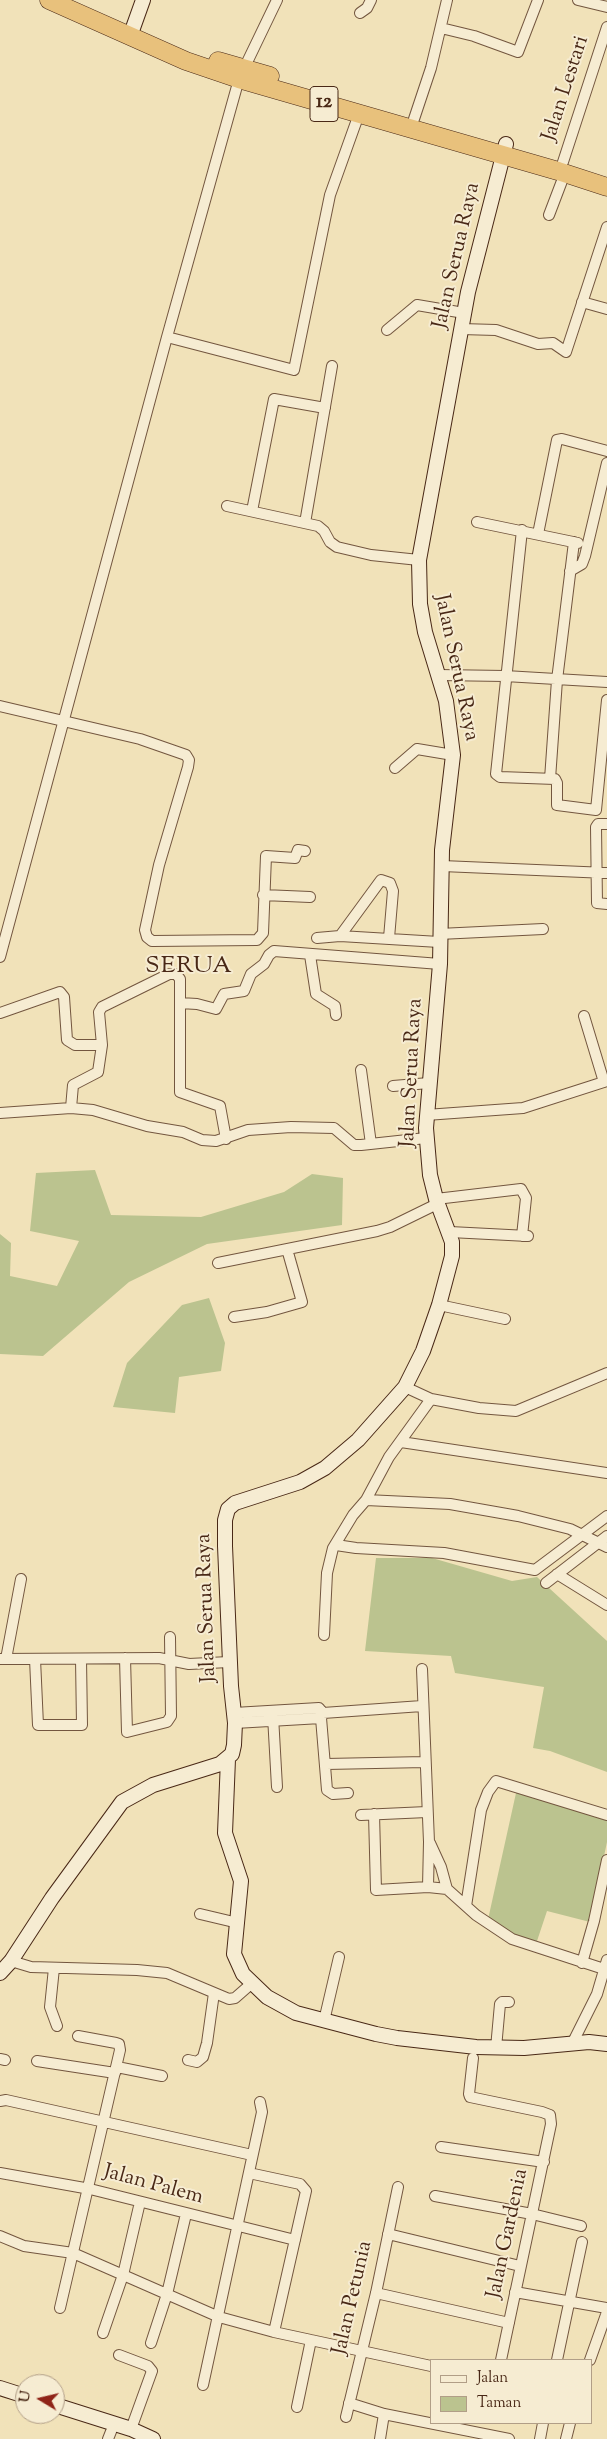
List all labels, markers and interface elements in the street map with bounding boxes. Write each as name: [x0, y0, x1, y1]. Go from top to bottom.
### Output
street label: Jalan Lestari: [538, 33, 596, 145]
road number: 12: [310, 86, 338, 122]
street label: Jalan Serua Raya: [429, 180, 487, 332]
street label: Jalan Serua Raya: [427, 592, 483, 744]
district label: SERUA: [145, 954, 233, 982]
street label: Jalan Serua Raya: [397, 998, 429, 1148]
street label: Jalan Serua Raya: [193, 1533, 223, 1683]
street label: Jalan Palem: [100, 2161, 206, 2211]
street label: Jalan Gardenia: [483, 2167, 535, 2301]
street label: Jalan Petunia: [329, 2239, 379, 2357]
legend: [430, 2359, 592, 2424]
text: Jalan: [477, 2368, 508, 2389]
north arrow: [15, 2374, 65, 2424]
text: U: [15, 2390, 37, 2404]
text: Taman: [477, 2393, 521, 2414]

